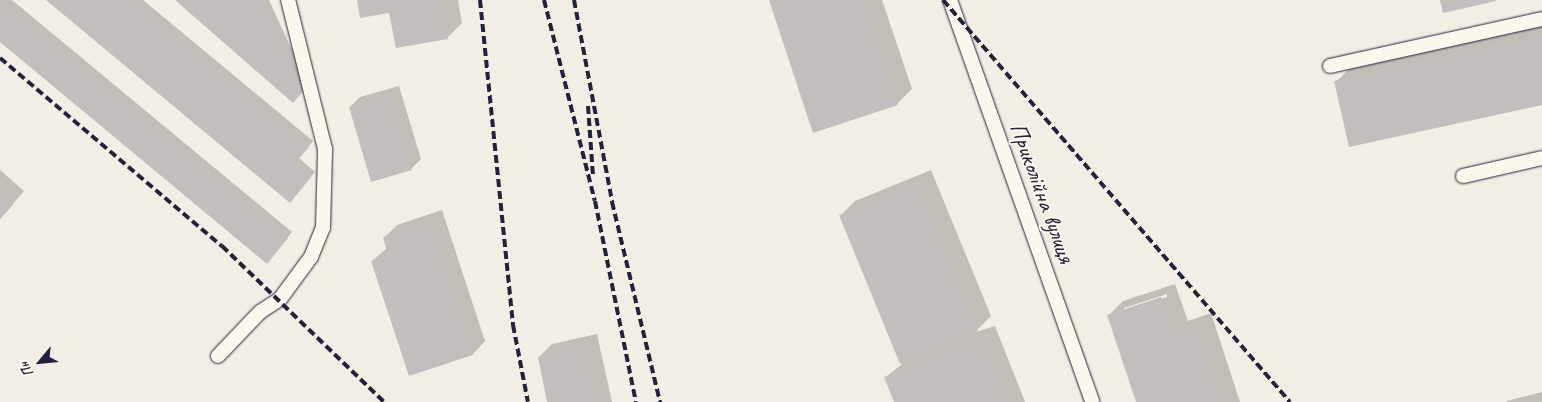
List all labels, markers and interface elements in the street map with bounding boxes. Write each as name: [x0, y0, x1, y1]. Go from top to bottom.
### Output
street label: Приколійна вулиця: [1003, 118, 1081, 268]
north arrow: [15, 337, 65, 387]
text: Пн: [15, 359, 37, 380]

